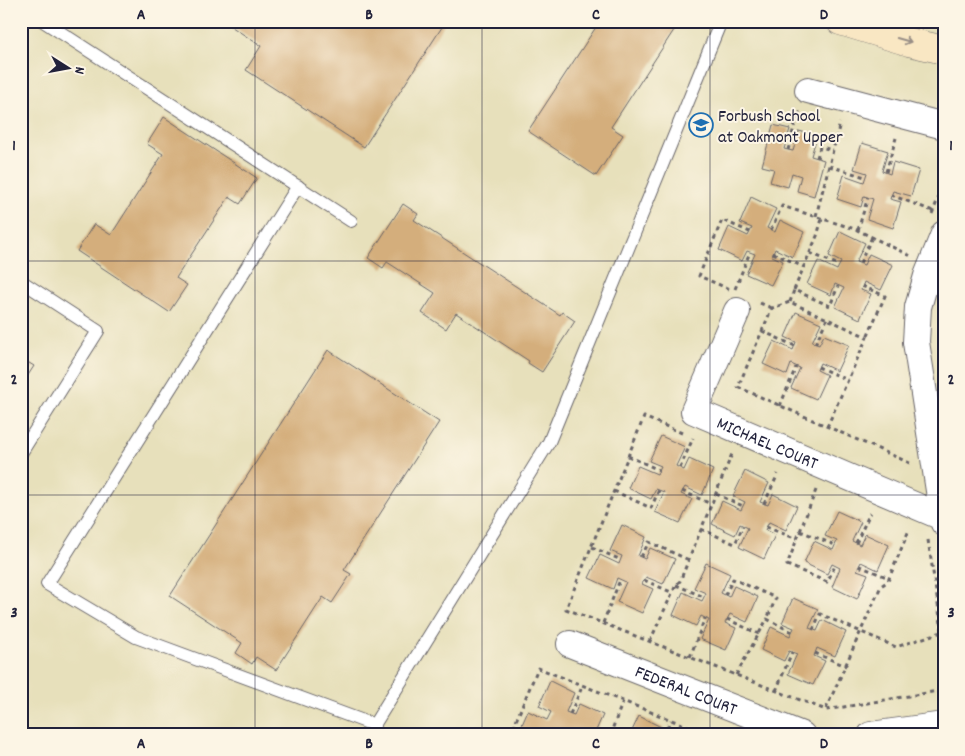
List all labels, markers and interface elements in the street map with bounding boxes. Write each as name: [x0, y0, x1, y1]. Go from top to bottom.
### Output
text: A: [137, 4, 146, 27]
text: B: [365, 4, 373, 27]
text: C: [592, 4, 600, 27]
text: D: [820, 4, 829, 27]
one-way arrow: [895, 36, 911, 45]
north arrow: [42, 42, 92, 92]
text: N: [68, 65, 89, 75]
place label: Forbush School at Oakmont Upper: [718, 105, 843, 151]
school or university icon: Forbush School at Oakmont Upper: [688, 112, 714, 138]
text: 1: [12, 135, 16, 158]
text: 1: [949, 135, 953, 158]
text: 2: [11, 369, 18, 392]
text: 2: [948, 369, 955, 392]
street label: MICHAEL COURT: [712, 412, 821, 477]
text: 3: [10, 602, 18, 625]
text: 3: [947, 602, 955, 625]
street label: FEDERAL COURT: [631, 661, 740, 723]
text: A: [137, 733, 146, 756]
text: B: [365, 733, 373, 756]
text: C: [592, 733, 600, 756]
text: D: [820, 733, 829, 756]

